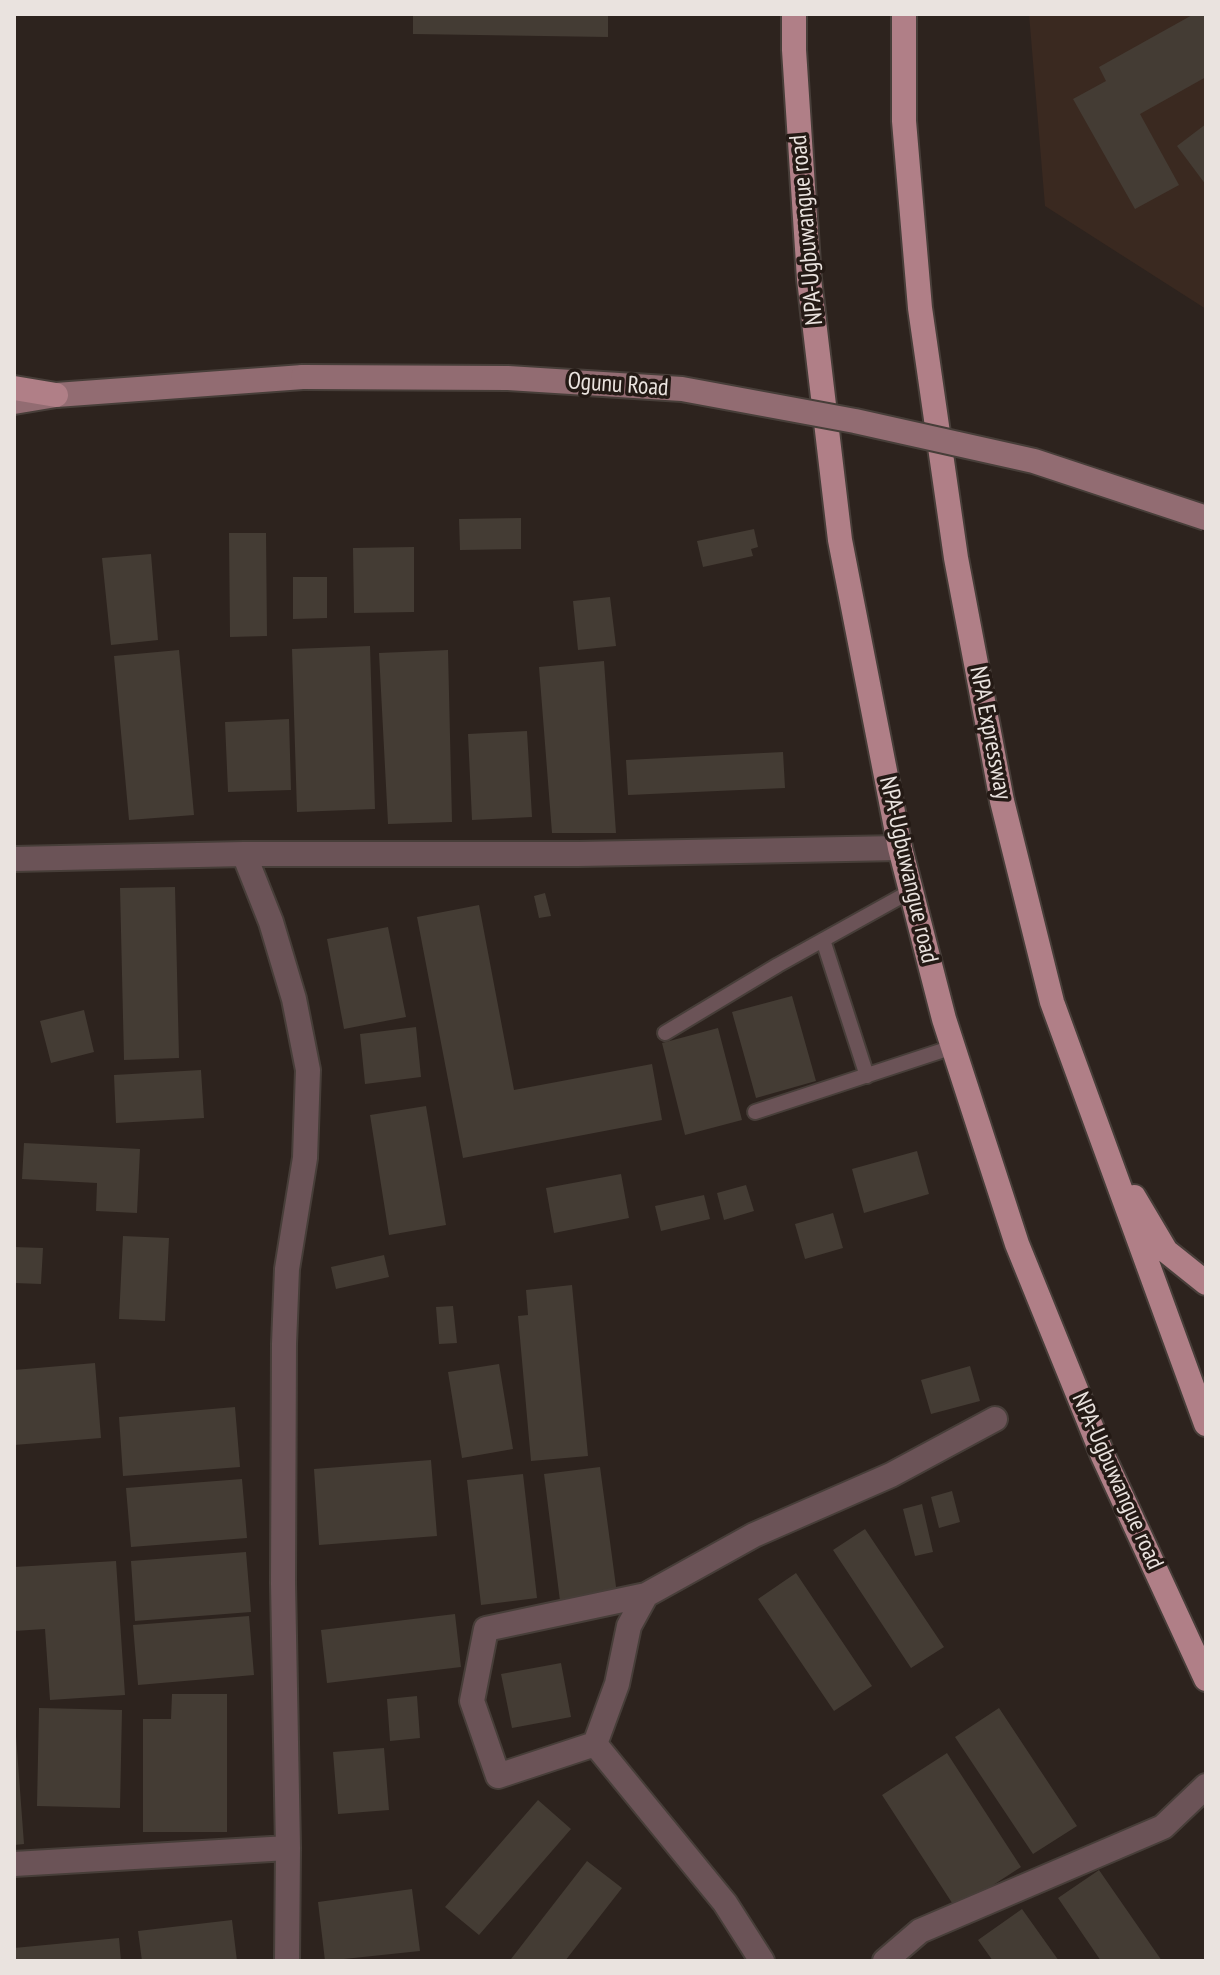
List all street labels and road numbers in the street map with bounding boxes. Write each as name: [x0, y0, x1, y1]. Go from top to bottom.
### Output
street label: NPA-Ugbuwangue road: [784, 134, 830, 326]
street label: Ogunu Road: [567, 367, 669, 403]
street label: NPA Expressway: [963, 664, 1017, 802]
street label: NPA-Ugbuwangue road: [873, 774, 943, 966]
street label: NPA-Ugbuwangue road: [1065, 1388, 1169, 1574]

